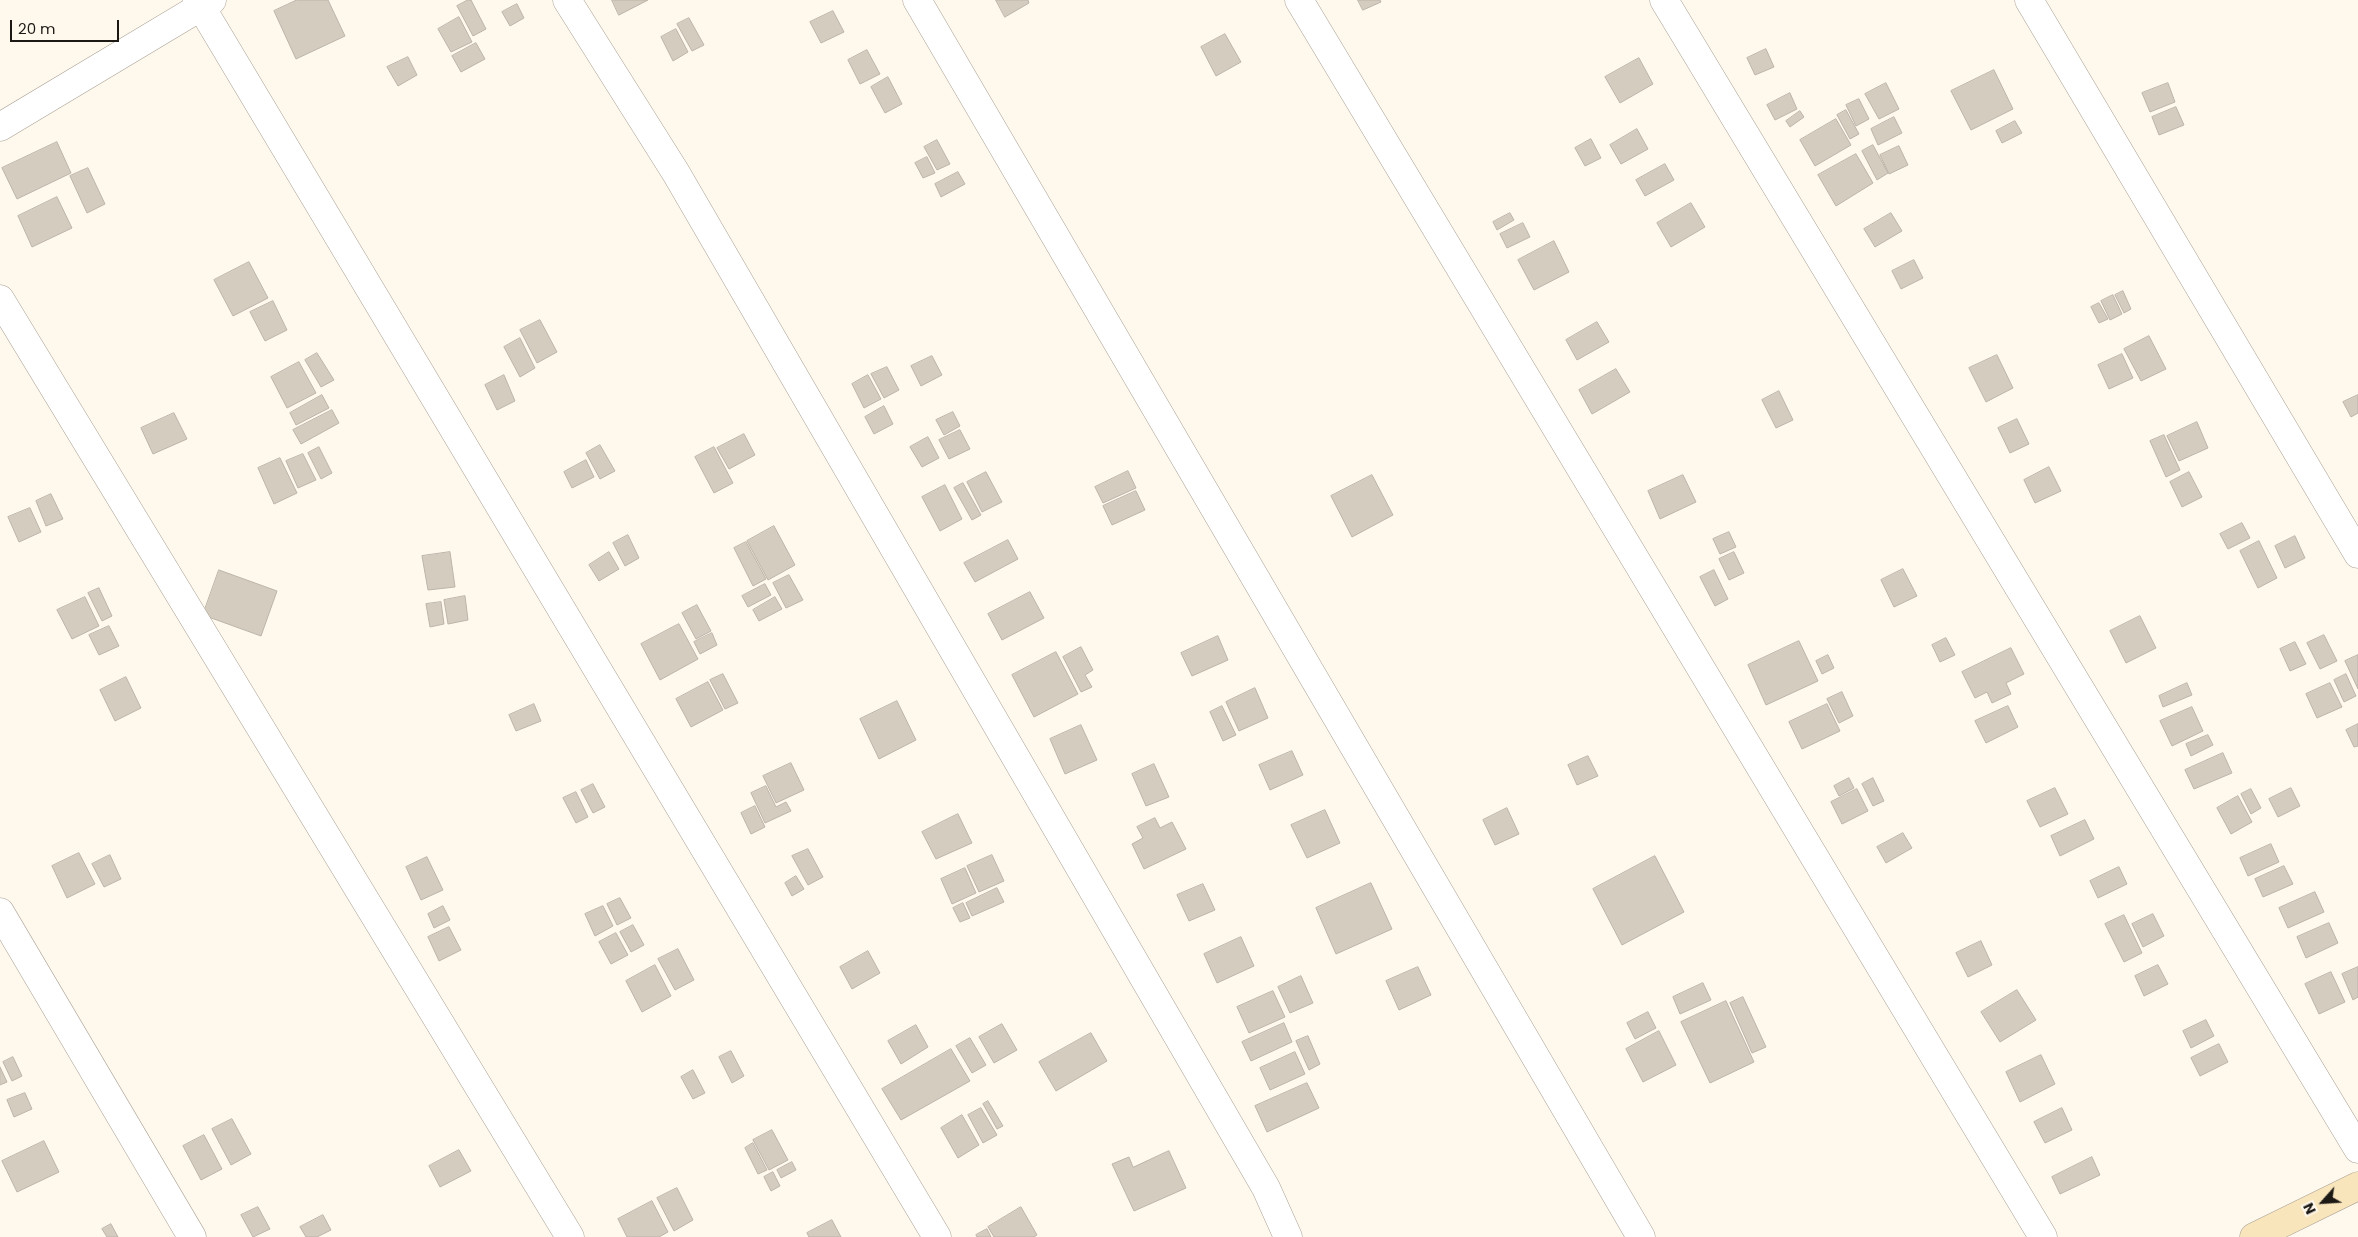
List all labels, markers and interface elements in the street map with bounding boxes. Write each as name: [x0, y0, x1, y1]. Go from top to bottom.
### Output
scale bar: [12, 10, 121, 42]
text: 20 m: [18, 18, 56, 39]
north arrow: [2298, 1177, 2348, 1227]
text: N: [2298, 1199, 2321, 1218]

